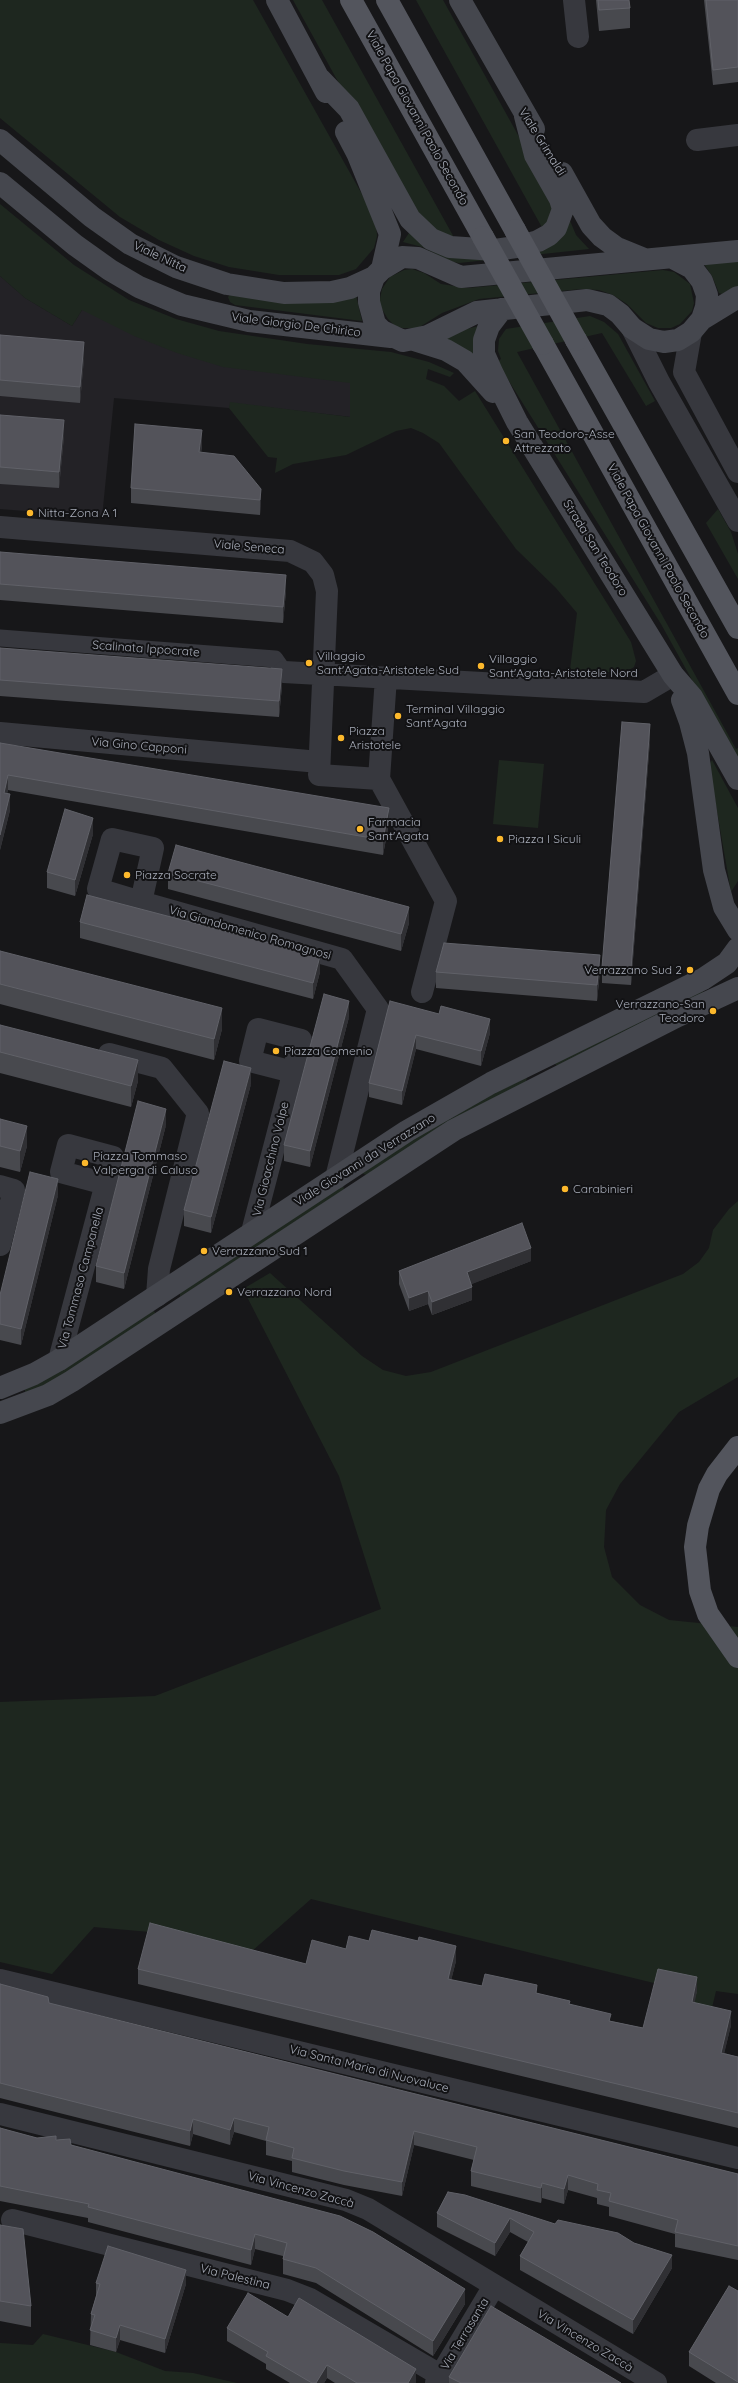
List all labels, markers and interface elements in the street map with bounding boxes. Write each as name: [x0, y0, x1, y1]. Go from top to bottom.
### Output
street label: Viale Papa Giovanni Paolo Secondo: [363, 28, 471, 208]
street label: Viale Grimaldi: [516, 106, 568, 178]
street label: Viale Nitta: [131, 238, 189, 276]
street label: Viale Giorgio De Chirico: [230, 310, 362, 340]
place label: San Teodoro-Asse Attrezzato: [514, 427, 615, 455]
marker: San Teodoro-Asse Attrezzato: [501, 436, 511, 446]
street label: Viale Papa Giovanni Paolo Secondo: [604, 461, 712, 641]
street label: Strada San Teodoro: [560, 497, 630, 599]
place label: Nitta-Zona A 1: [38, 506, 117, 520]
marker: Nitta-Zona A 1: [25, 508, 35, 518]
street label: Viale Seneca: [213, 537, 285, 557]
street label: Scalinata Ippocrate: [92, 638, 200, 660]
place label: Villaggio Sant'Agata-Aristotele Sud: [317, 649, 459, 677]
place label: Villaggio Sant'Agata-Aristotele Nord: [489, 652, 638, 680]
marker: Villaggio Sant'Agata-Aristotele Sud: [304, 658, 314, 668]
marker: Villaggio Sant'Agata-Aristotele Nord: [476, 661, 486, 671]
place label: Terminal Villaggio Sant'Agata: [406, 702, 505, 730]
marker: Terminal Villaggio Sant'Agata: [393, 711, 403, 721]
place label: Piazza Aristotele: [349, 724, 401, 752]
marker: Piazza Aristotele: [336, 733, 346, 743]
street label: Via Gino Capponi: [91, 735, 187, 757]
place label: Farmacia Sant'Agata: [368, 815, 429, 843]
marker: Farmacia Sant'Agata: [355, 824, 365, 834]
place label: Piazza I Siculi: [508, 832, 581, 846]
marker: Piazza I Siculi: [495, 834, 505, 844]
place label: Piazza Socrate: [135, 868, 217, 882]
marker: Piazza Socrate: [122, 870, 132, 880]
street label: Via Giandomenico Romagnosi: [167, 903, 333, 963]
place label: Verrazzano Sud 2: [584, 963, 682, 977]
marker: Verrazzano Sud 2: [685, 965, 695, 975]
place label: Verrazzano-San Teodoro: [616, 997, 705, 1025]
marker: Verrazzano-San Teodoro: [708, 1006, 718, 1016]
place label: Piazza Comenio: [284, 1044, 373, 1058]
marker: Piazza Comenio: [271, 1046, 281, 1056]
street label: Via Gioacchino Volpe: [250, 1100, 292, 1218]
street label: Viale Giovanni da Verrazzano: [292, 1111, 438, 1209]
place label: Piazza Tommaso Valperga di Caluso: [93, 1149, 198, 1177]
marker: Piazza Tommaso Valperga di Caluso: [80, 1158, 90, 1168]
place label: Carabinieri: [573, 1182, 633, 1196]
marker: Carabinieri: [560, 1184, 570, 1194]
street label: Via Tommaso Campanella: [55, 1205, 107, 1351]
place label: Verrazzano Sud 1: [212, 1244, 308, 1258]
marker: Verrazzano Sud 1: [199, 1246, 209, 1256]
place label: Verrazzano Nord: [237, 1285, 332, 1299]
marker: Verrazzano Nord: [224, 1287, 234, 1297]
street label: Via Santa Maria di Nuovaluce: [288, 2042, 450, 2096]
street label: Via Vincenzo Zaccà: [246, 2169, 356, 2211]
street label: Via Palestina: [199, 2261, 271, 2293]
street label: Via Terrasanta: [438, 2295, 492, 2373]
street label: Via Vincenzo Zaccà: [534, 2307, 636, 2375]

